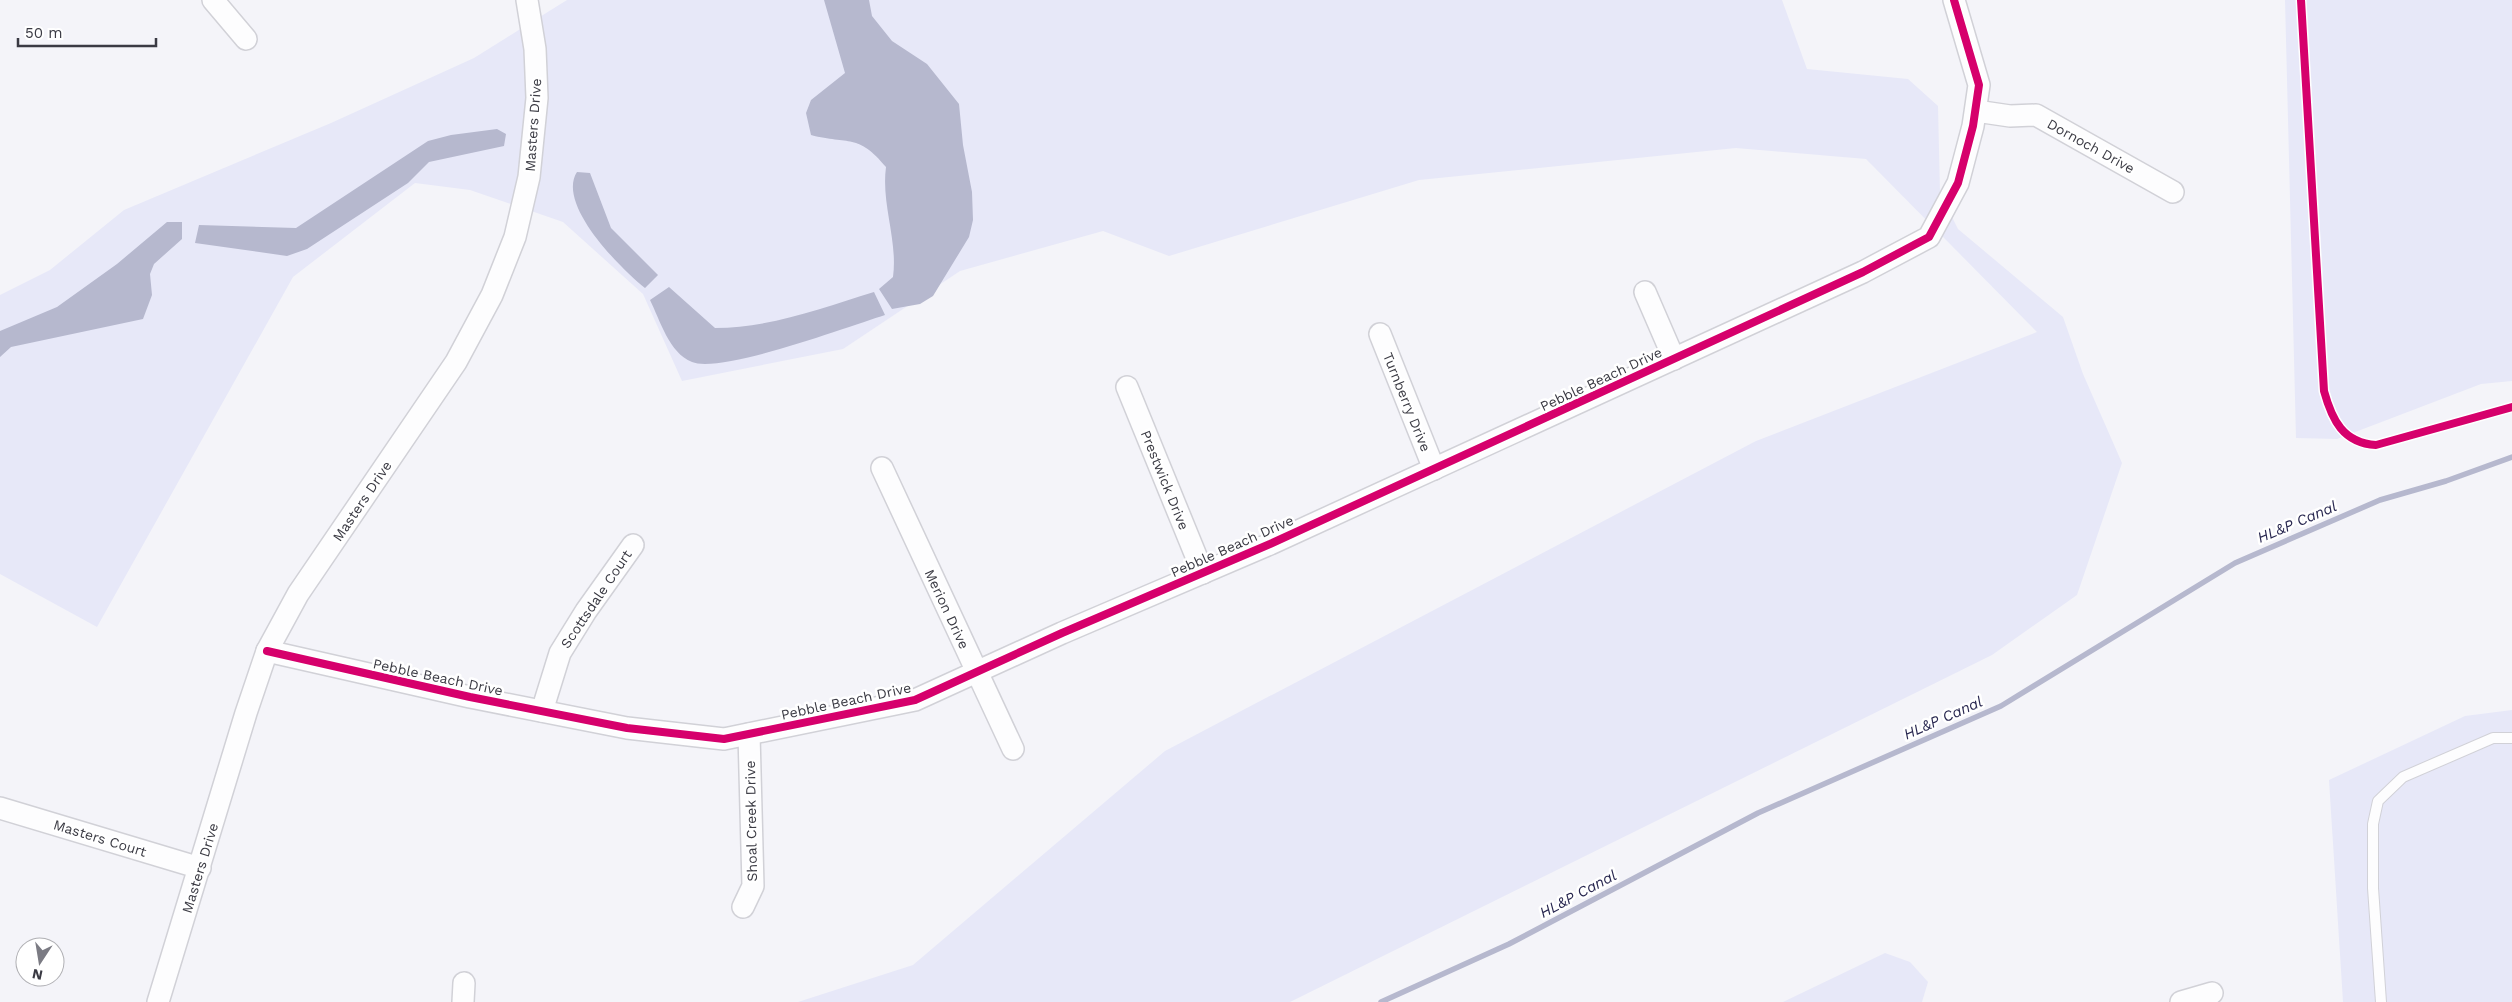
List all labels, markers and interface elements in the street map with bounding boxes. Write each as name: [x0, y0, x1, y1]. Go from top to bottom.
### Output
scale bar: [18, 15, 155, 47]
text: 50 m: [25, 24, 62, 42]
street label: Masters Drive: [522, 78, 544, 172]
street label: Dornoch Drive: [2045, 115, 2137, 177]
street label: Pebble Beach Drive: [1538, 344, 1664, 414]
street label: Turnberry Drive: [1380, 350, 1434, 454]
street label: Prestwick Drive: [1138, 428, 1192, 532]
street label: Masters Drive: [329, 458, 395, 544]
water label: HL&P Canal: [2255, 497, 2340, 547]
street label: Pebble Beach Drive: [1168, 512, 1296, 580]
street label: Scottsdale Court: [557, 547, 635, 651]
street label: Merion Drive: [922, 567, 972, 651]
street label: Pebble Beach Drive: [372, 655, 504, 699]
street label: Pebble Beach Drive: [780, 679, 912, 723]
water label: HL&P Canal: [1901, 692, 1986, 743]
street label: Shoal Creek Drive: [742, 760, 760, 882]
street label: Masters Court: [52, 816, 149, 860]
street label: Masters Drive: [179, 821, 221, 915]
water label: HL&P Canal: [1536, 866, 1620, 922]
north arrow: [15, 937, 65, 987]
text: N: [31, 966, 44, 984]

